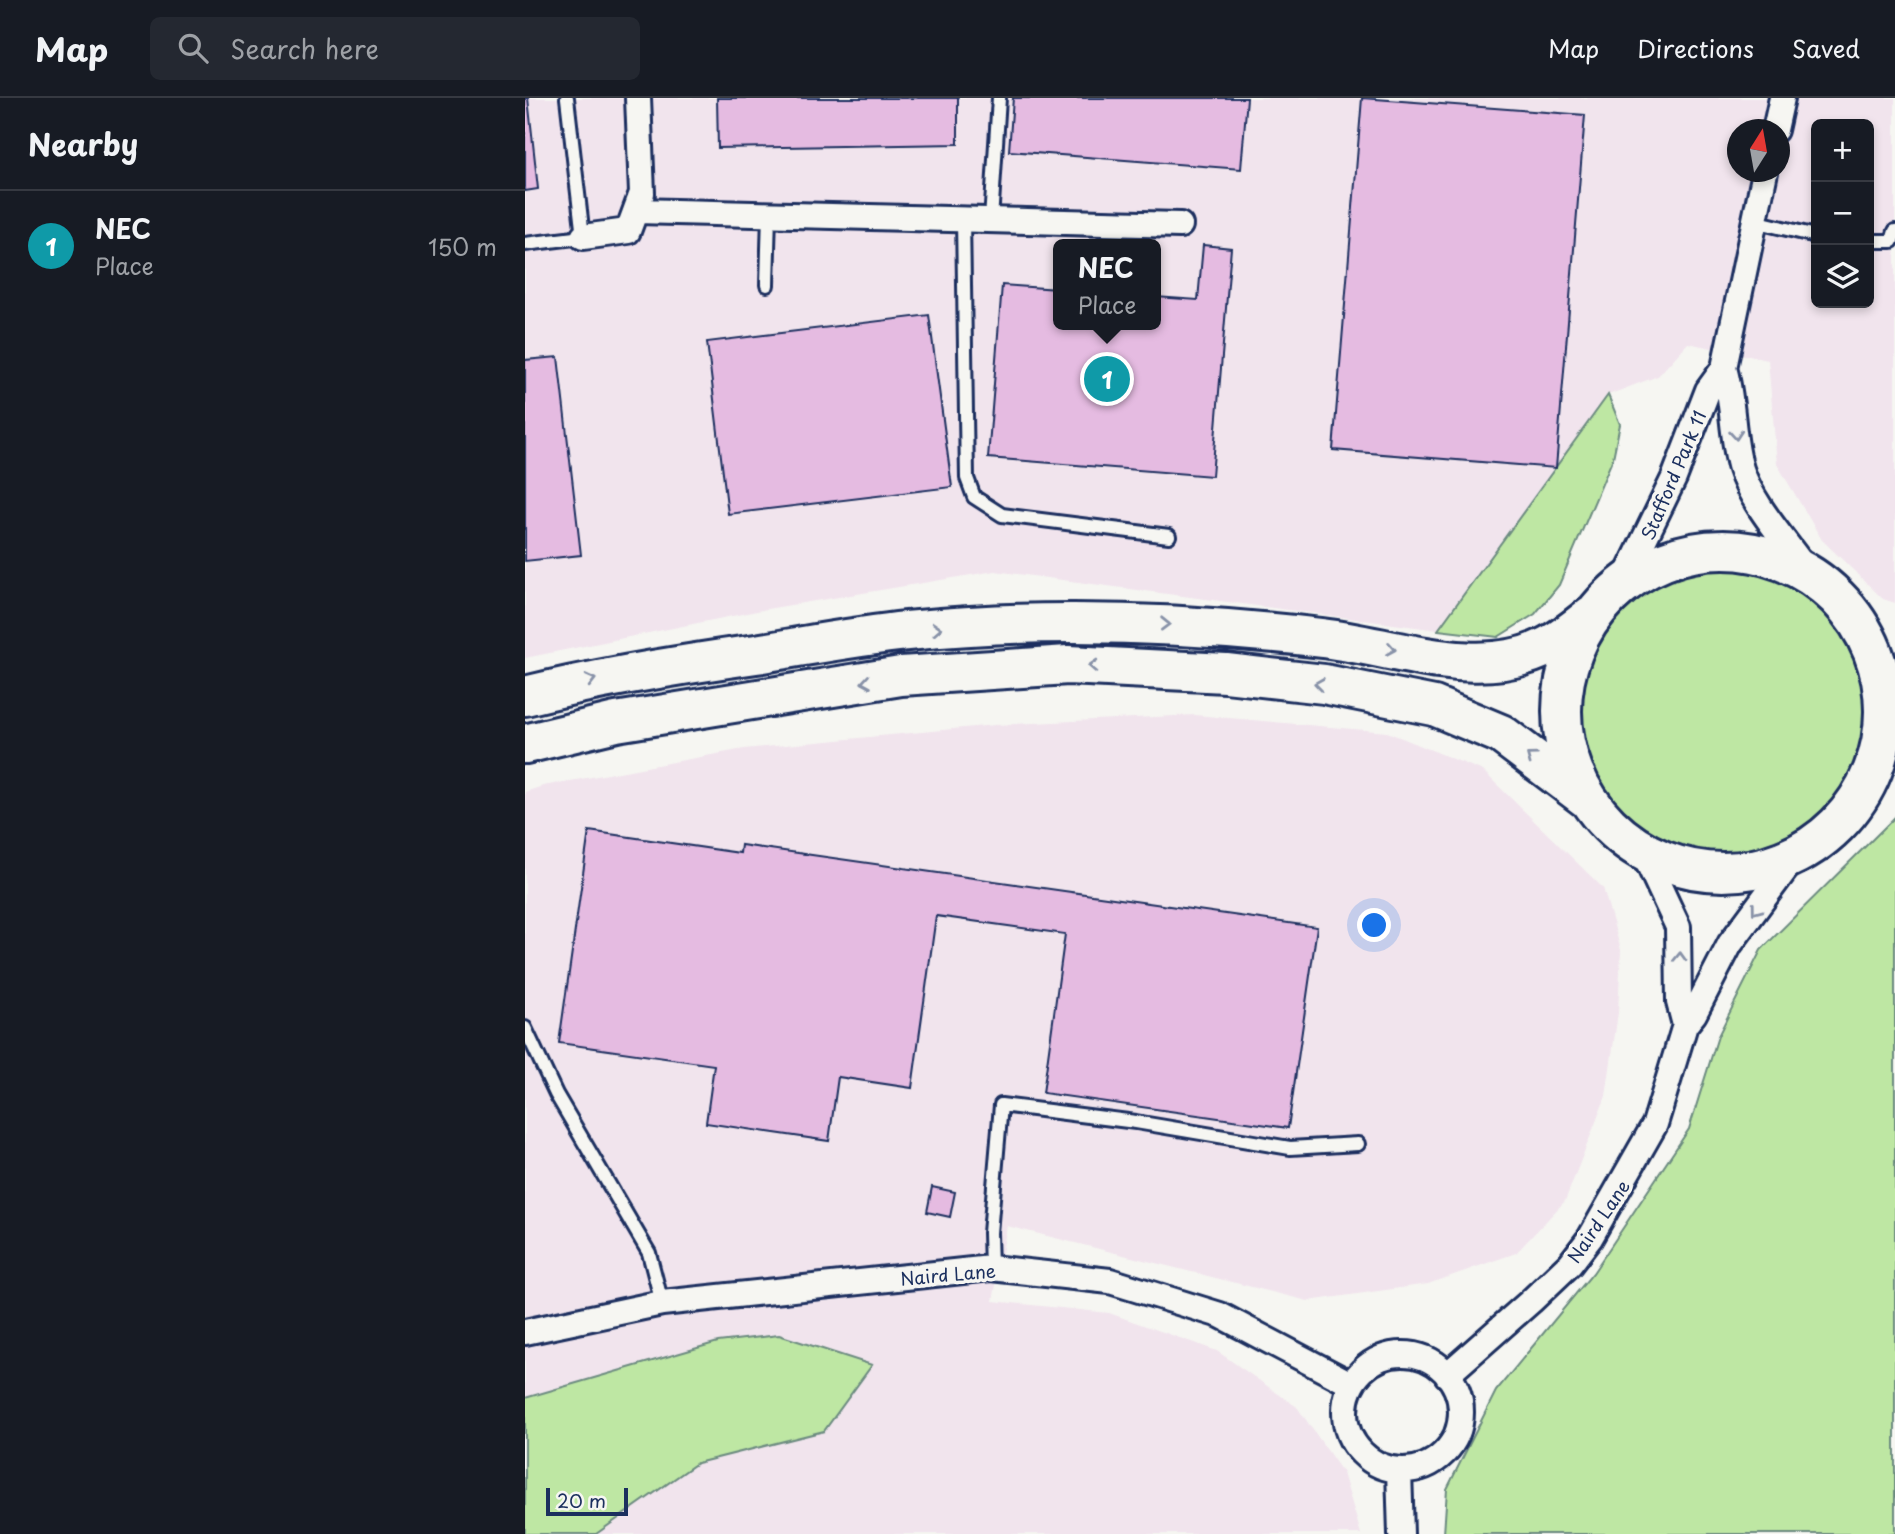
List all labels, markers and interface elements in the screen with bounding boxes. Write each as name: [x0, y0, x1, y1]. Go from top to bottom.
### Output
search box: [150, 17, 640, 80]
text: Map: [35, 23, 108, 73]
icon: search: [174, 29, 212, 67]
text: Search here: [230, 29, 379, 68]
text: Map: [1548, 30, 1599, 66]
text: Directions: [1637, 30, 1754, 66]
text: Saved: [1792, 30, 1860, 66]
north arrow: [1727, 119, 1790, 182]
map controls: [1811, 119, 1874, 308]
button: +: [1811, 119, 1874, 182]
text: Nearby: [28, 121, 138, 166]
button: −: [1811, 182, 1874, 245]
text: NEC: [95, 209, 151, 248]
text: 1: [46, 229, 57, 264]
text: 150 m: [428, 229, 497, 264]
popup: [1053, 239, 1161, 330]
button: layers: [1811, 245, 1874, 308]
text: Place: [95, 248, 154, 283]
text: NEC: [1078, 248, 1134, 287]
text: Place: [1078, 287, 1136, 322]
pin: 1: [1084, 353, 1130, 405]
street label: Stafford Park 11: [1634, 406, 1712, 544]
one-way arrow: [1728, 430, 1743, 441]
one-way arrow: [1160, 616, 1170, 632]
one-way arrow: [932, 622, 943, 637]
one-way arrow: [1385, 641, 1396, 656]
one-way arrow: [1087, 659, 1098, 674]
one-way arrow: [585, 674, 597, 688]
one-way arrow: [860, 674, 872, 689]
one-way arrow: [1313, 676, 1325, 691]
one-way arrow: [1527, 752, 1539, 765]
one-way arrow: [1751, 902, 1764, 915]
your location: [1357, 908, 1391, 942]
one-way arrow: [1672, 952, 1688, 962]
street label: Naird Lane: [1560, 1174, 1636, 1268]
street label: Naird Lane: [899, 1256, 997, 1292]
scale bar: [546, 1485, 628, 1517]
text: 20 m: [557, 1486, 606, 1514]

